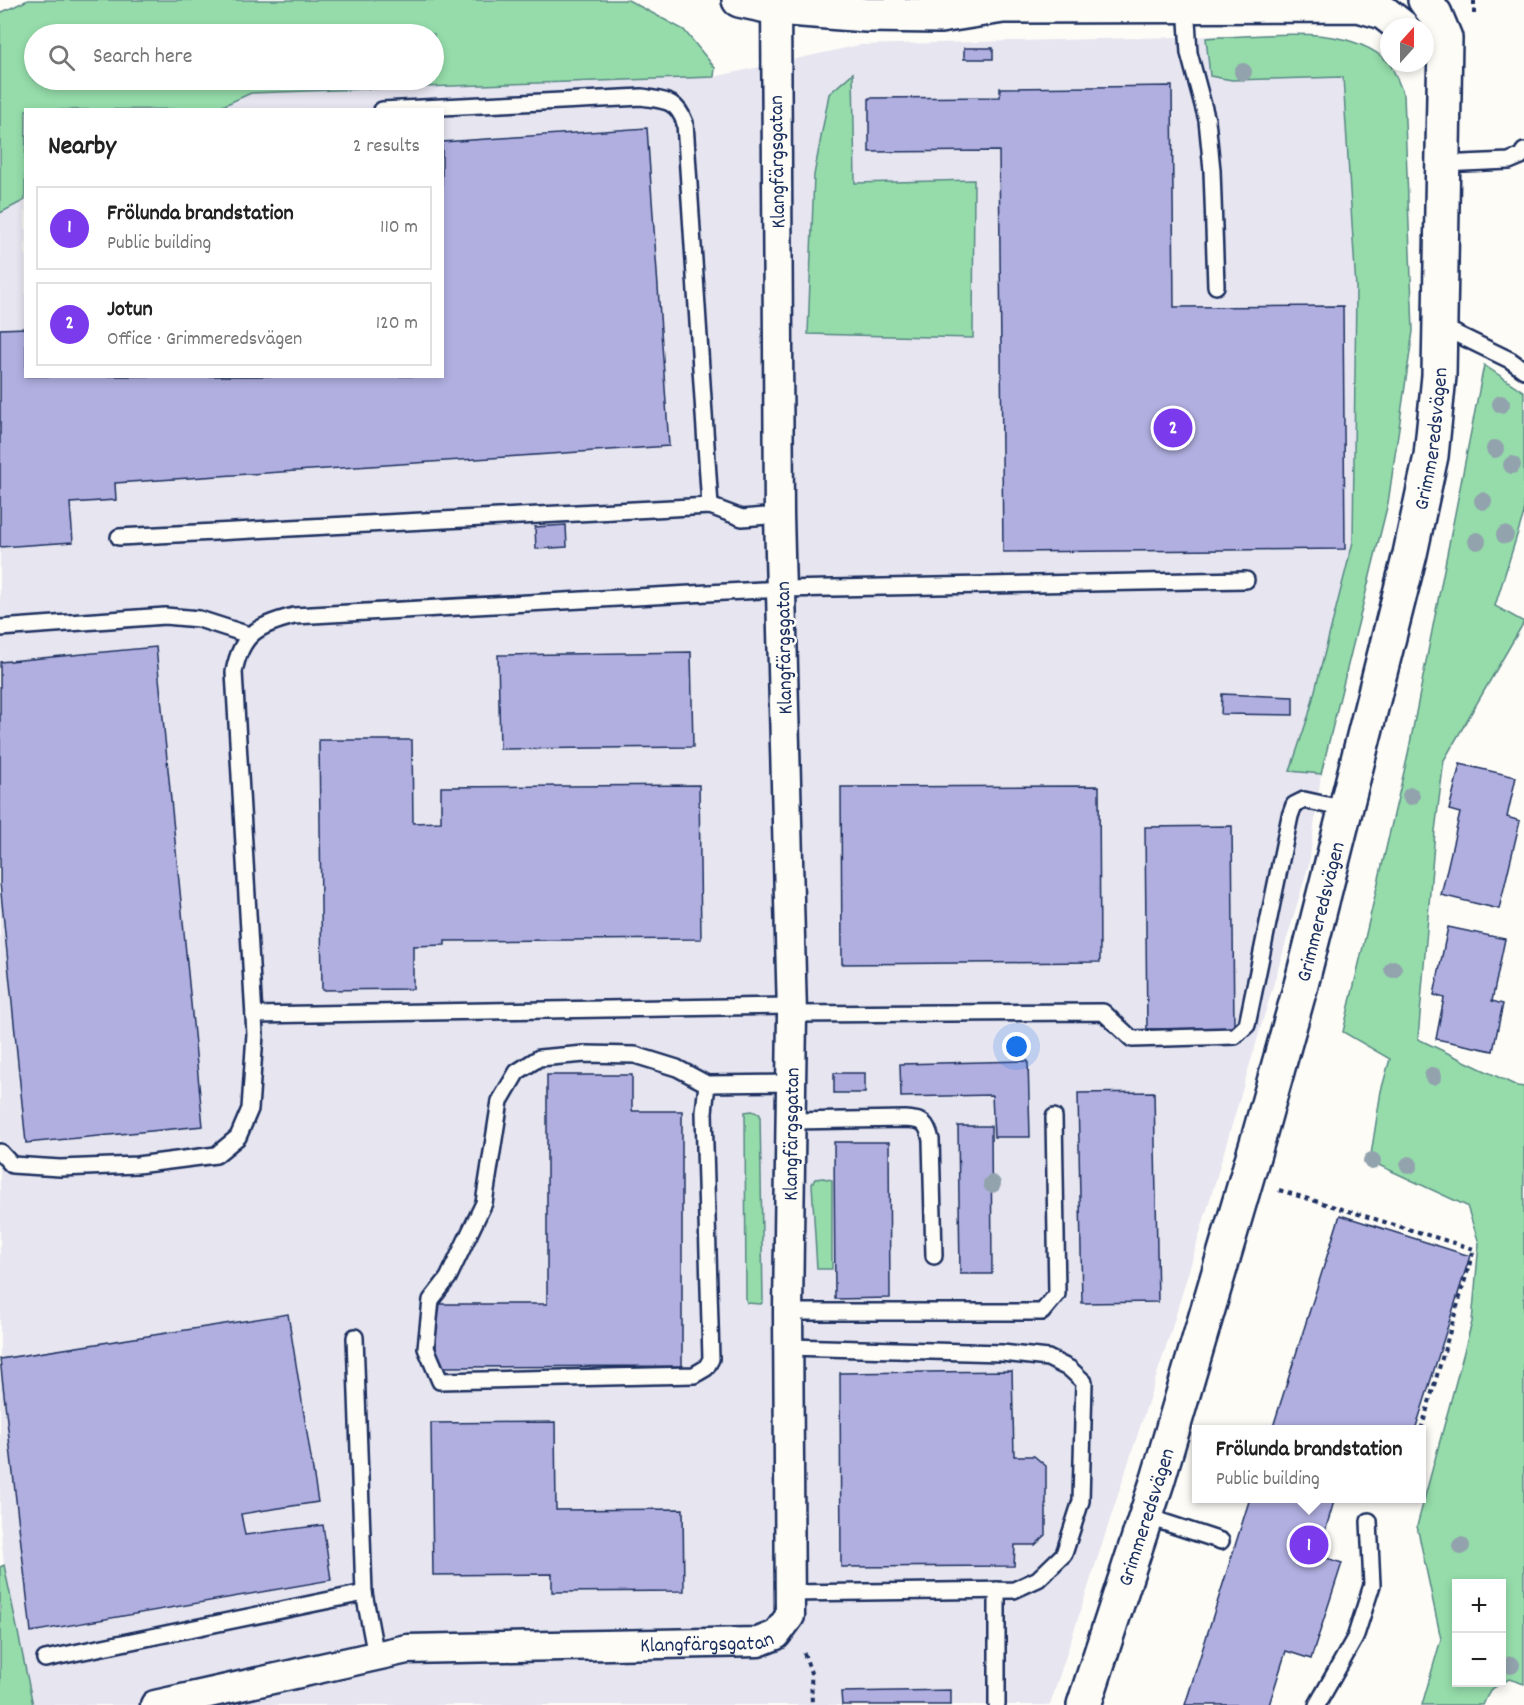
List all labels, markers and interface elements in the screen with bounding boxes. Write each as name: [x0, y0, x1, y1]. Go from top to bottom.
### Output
north arrow: [1380, 18, 1434, 72]
search box: [24, 24, 444, 90]
icon: search: [45, 41, 78, 74]
text: Search here: [93, 42, 192, 73]
street label: Klangfärgsgatan: [763, 95, 795, 229]
text: Nearby: [48, 129, 116, 166]
text: 2 results: [353, 133, 420, 161]
text: Frölunda brandstation: [107, 199, 294, 230]
text: 1: [67, 214, 72, 242]
text: 110 m: [380, 214, 418, 242]
text: Public building: [107, 230, 211, 258]
text: Jotun: [107, 295, 153, 326]
text: 2: [65, 310, 74, 338]
text: 120 m: [376, 310, 418, 338]
text: Office · Grimmeredsvägen: [107, 326, 302, 354]
street label: Grimmeredsvägen: [1408, 367, 1457, 513]
pin: 2: [1154, 406, 1192, 450]
street label: Klangfärgsgatan: [770, 581, 802, 715]
street label: Grimmeredsvägen: [1290, 839, 1355, 985]
your location: [1002, 1032, 1031, 1061]
street label: Klangfärgsgatan: [777, 1067, 809, 1201]
popup: [1192, 1425, 1426, 1503]
text: Frölunda brandstation: [1216, 1435, 1402, 1466]
street label: Grimmeredsvägen: [1112, 1445, 1184, 1591]
text: Public building: [1216, 1466, 1320, 1494]
pin: 1: [1290, 1522, 1328, 1568]
map controls: [1452, 1579, 1506, 1687]
button: +: [1452, 1579, 1506, 1633]
street label: Klangfärgsgatan: [640, 1625, 779, 1662]
button: −: [1452, 1633, 1506, 1687]

